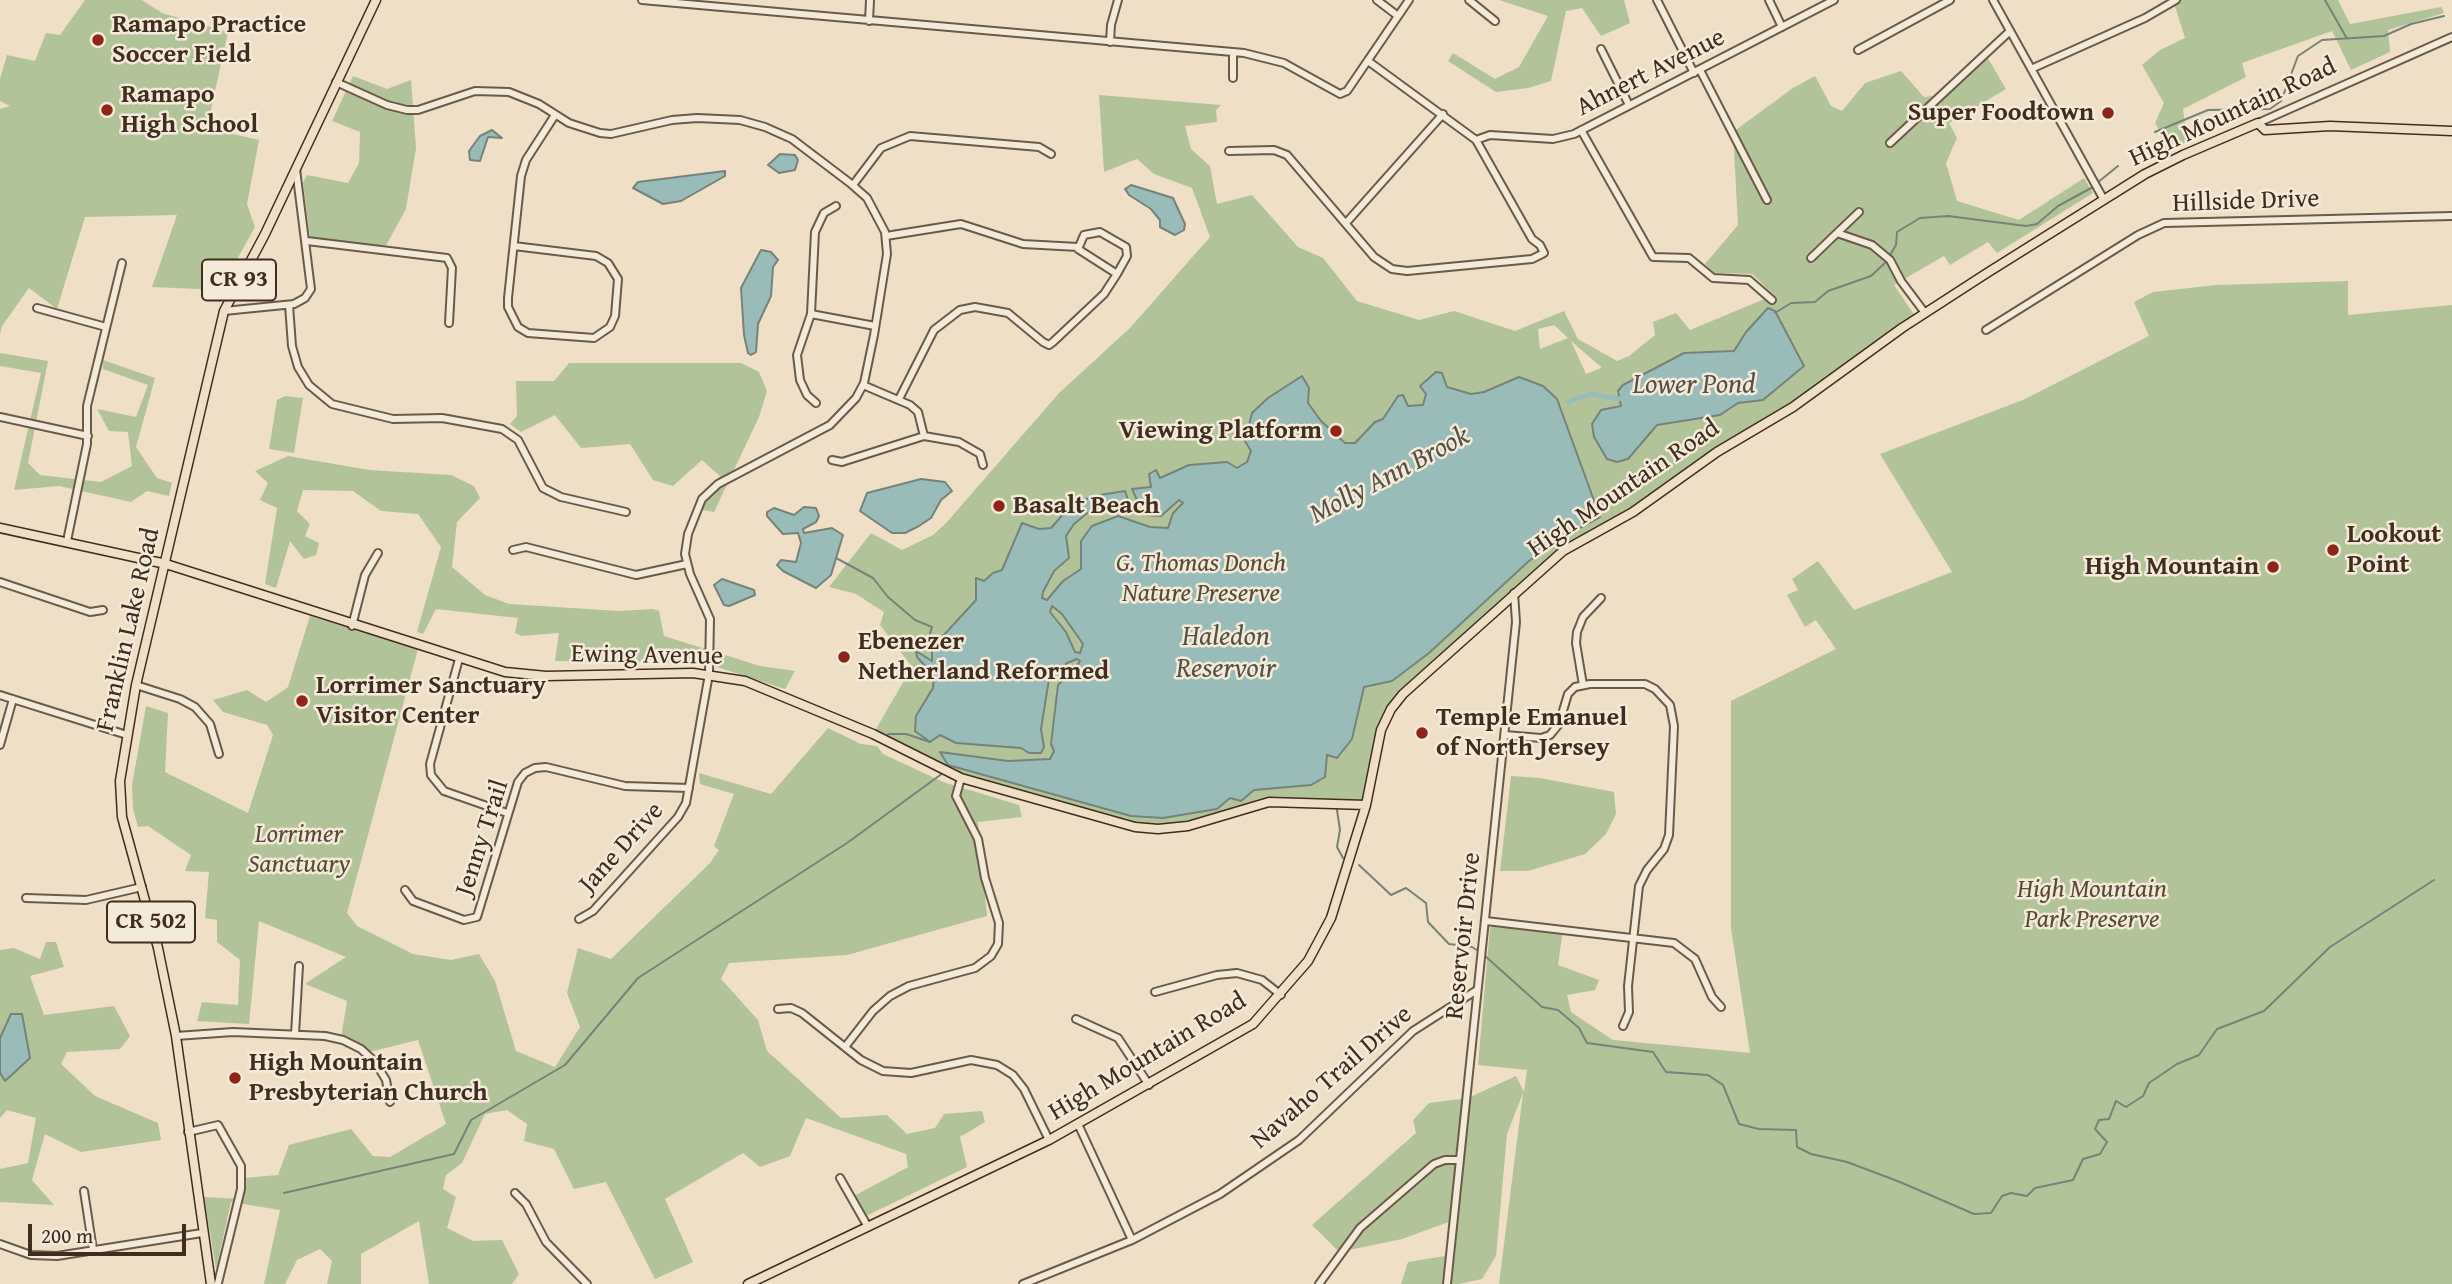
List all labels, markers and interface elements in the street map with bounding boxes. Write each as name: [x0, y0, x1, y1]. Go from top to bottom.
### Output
place label: Ramapo Practice Soccer Field: [112, 9, 306, 70]
street label: Ahnert Avenue: [1571, 22, 1731, 124]
marker: Ramapo Practice Soccer Field: [90, 32, 106, 48]
street label: High Mountain Road: [2125, 51, 2341, 175]
place label: Ramapo High School: [121, 79, 258, 140]
place label: Super Foodtown: [1908, 97, 2094, 129]
marker: Ramapo High School: [99, 102, 115, 118]
marker: Super Foodtown: [2100, 105, 2116, 121]
street label: Hillside Drive: [2172, 184, 2320, 220]
road number: CR 93: [202, 260, 276, 300]
water label: Lower Pond: [1632, 369, 1756, 403]
street label: High Mountain Road: [1522, 413, 1726, 565]
place label: Viewing Platform: [1119, 415, 1322, 447]
water label: Molly Ann Brook: [1304, 420, 1476, 532]
marker: Viewing Platform: [1328, 423, 1344, 439]
place label: Basalt Beach: [1013, 490, 1160, 522]
marker: Basalt Beach: [991, 498, 1007, 514]
place label: Lookout Point: [2347, 519, 2441, 580]
street label: Franklin Lake Road: [90, 525, 168, 735]
marker: Lookout Point: [2325, 542, 2341, 558]
park label: G. Thomas Donch Nature Preserve: [1116, 548, 1286, 610]
place label: High Mountain: [2085, 551, 2259, 583]
marker: High Mountain: [2265, 559, 2281, 575]
water label: Haledon Reservoir: [1176, 621, 1276, 687]
place label: Ebenezer Netherland Reformed: [858, 626, 1109, 688]
street label: Ewing Avenue: [571, 639, 723, 673]
marker: Ebenezer Netherland Reformed: [836, 649, 852, 665]
place label: Lorrimer Sanctuary Visitor Center: [316, 670, 546, 732]
marker: Lorrimer Sanctuary Visitor Center: [294, 693, 310, 709]
place label: Temple Emanuel of North Jersey: [1436, 702, 1627, 764]
marker: Temple Emanuel of North Jersey: [1414, 725, 1430, 741]
street label: Jenny Trail: [450, 776, 516, 900]
street label: Jane Drive: [573, 796, 671, 900]
park label: Lorrimer Sanctuary: [248, 819, 350, 880]
street label: Reservoir Drive: [1440, 851, 1488, 1021]
park label: High Mountain Park Preserve: [2017, 874, 2167, 936]
road number: CR 502: [107, 902, 195, 942]
street label: High Mountain Road: [1044, 986, 1252, 1128]
street label: Navaho Trail Drive: [1245, 1000, 1419, 1156]
place label: High Mountain Presbyterian Church: [249, 1047, 488, 1108]
marker: High Mountain Presbyterian Church: [227, 1070, 243, 1086]
scale bar: [32, 1210, 189, 1254]
text: 200 m: [41, 1220, 93, 1251]

